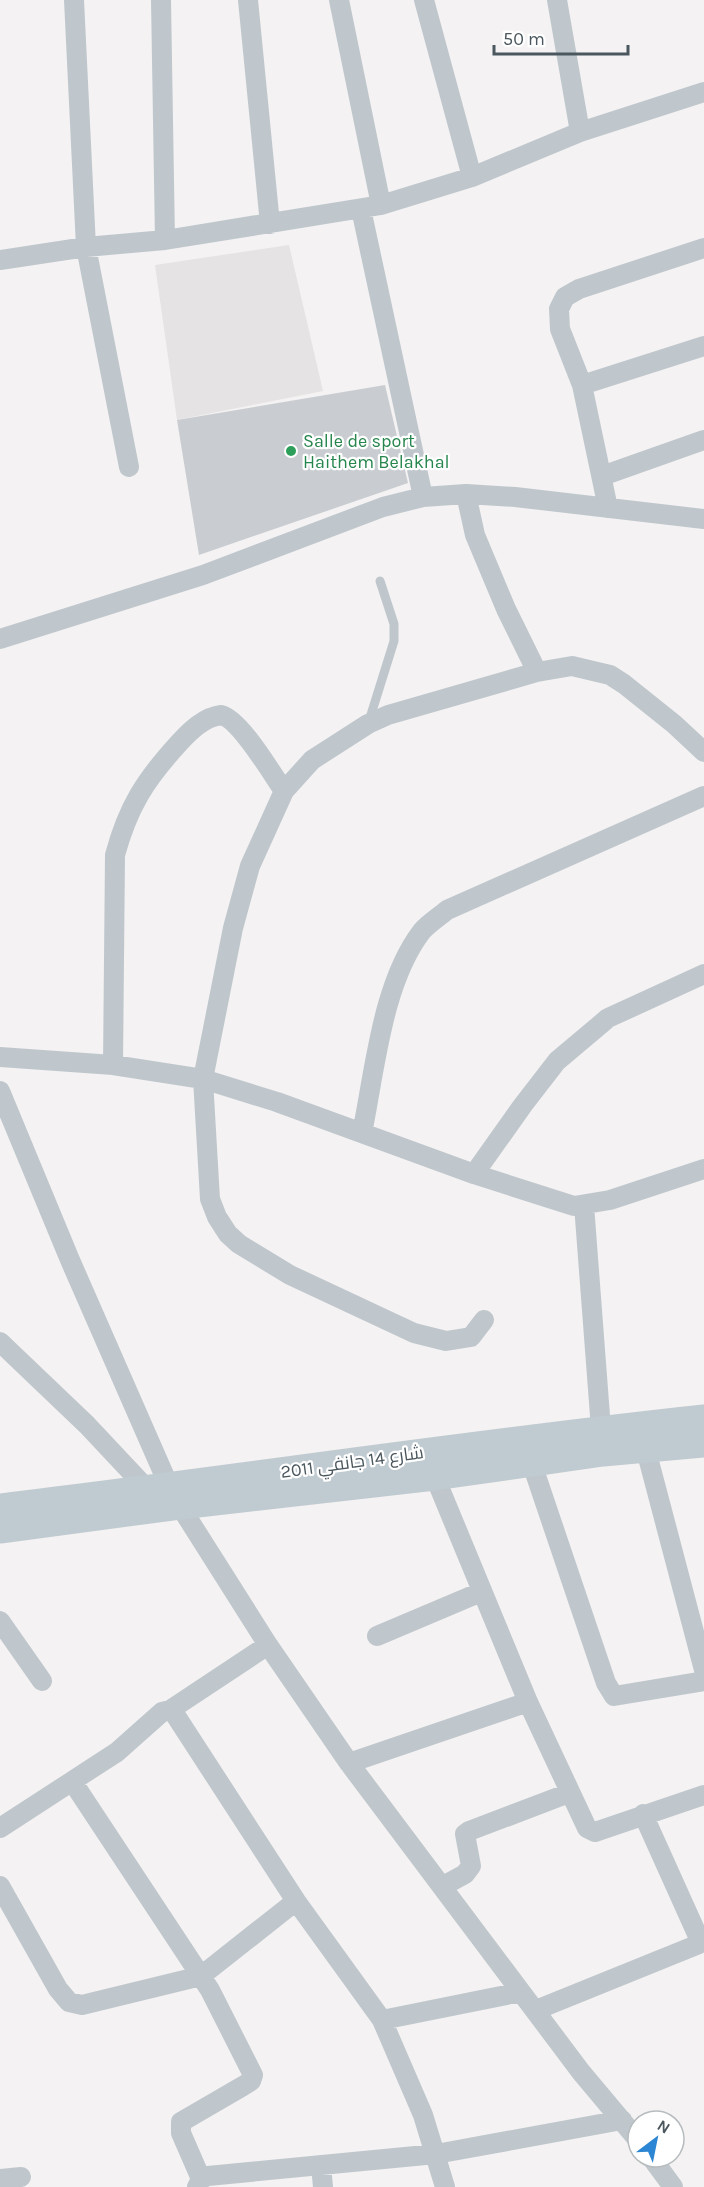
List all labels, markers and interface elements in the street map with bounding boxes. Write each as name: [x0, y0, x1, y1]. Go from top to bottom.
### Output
scale bar: [494, 18, 628, 56]
text: 50 m: [503, 28, 545, 50]
place label: Salle de sport Haithem Belakhal: [303, 430, 450, 473]
marker: Salle de sport Haithem Belakhal: [284, 444, 298, 458]
street label: شارع 14 جانفي 2011: [279, 1441, 425, 1486]
north arrow: [626, 2109, 686, 2169]
text: N: [654, 2116, 674, 2138]

